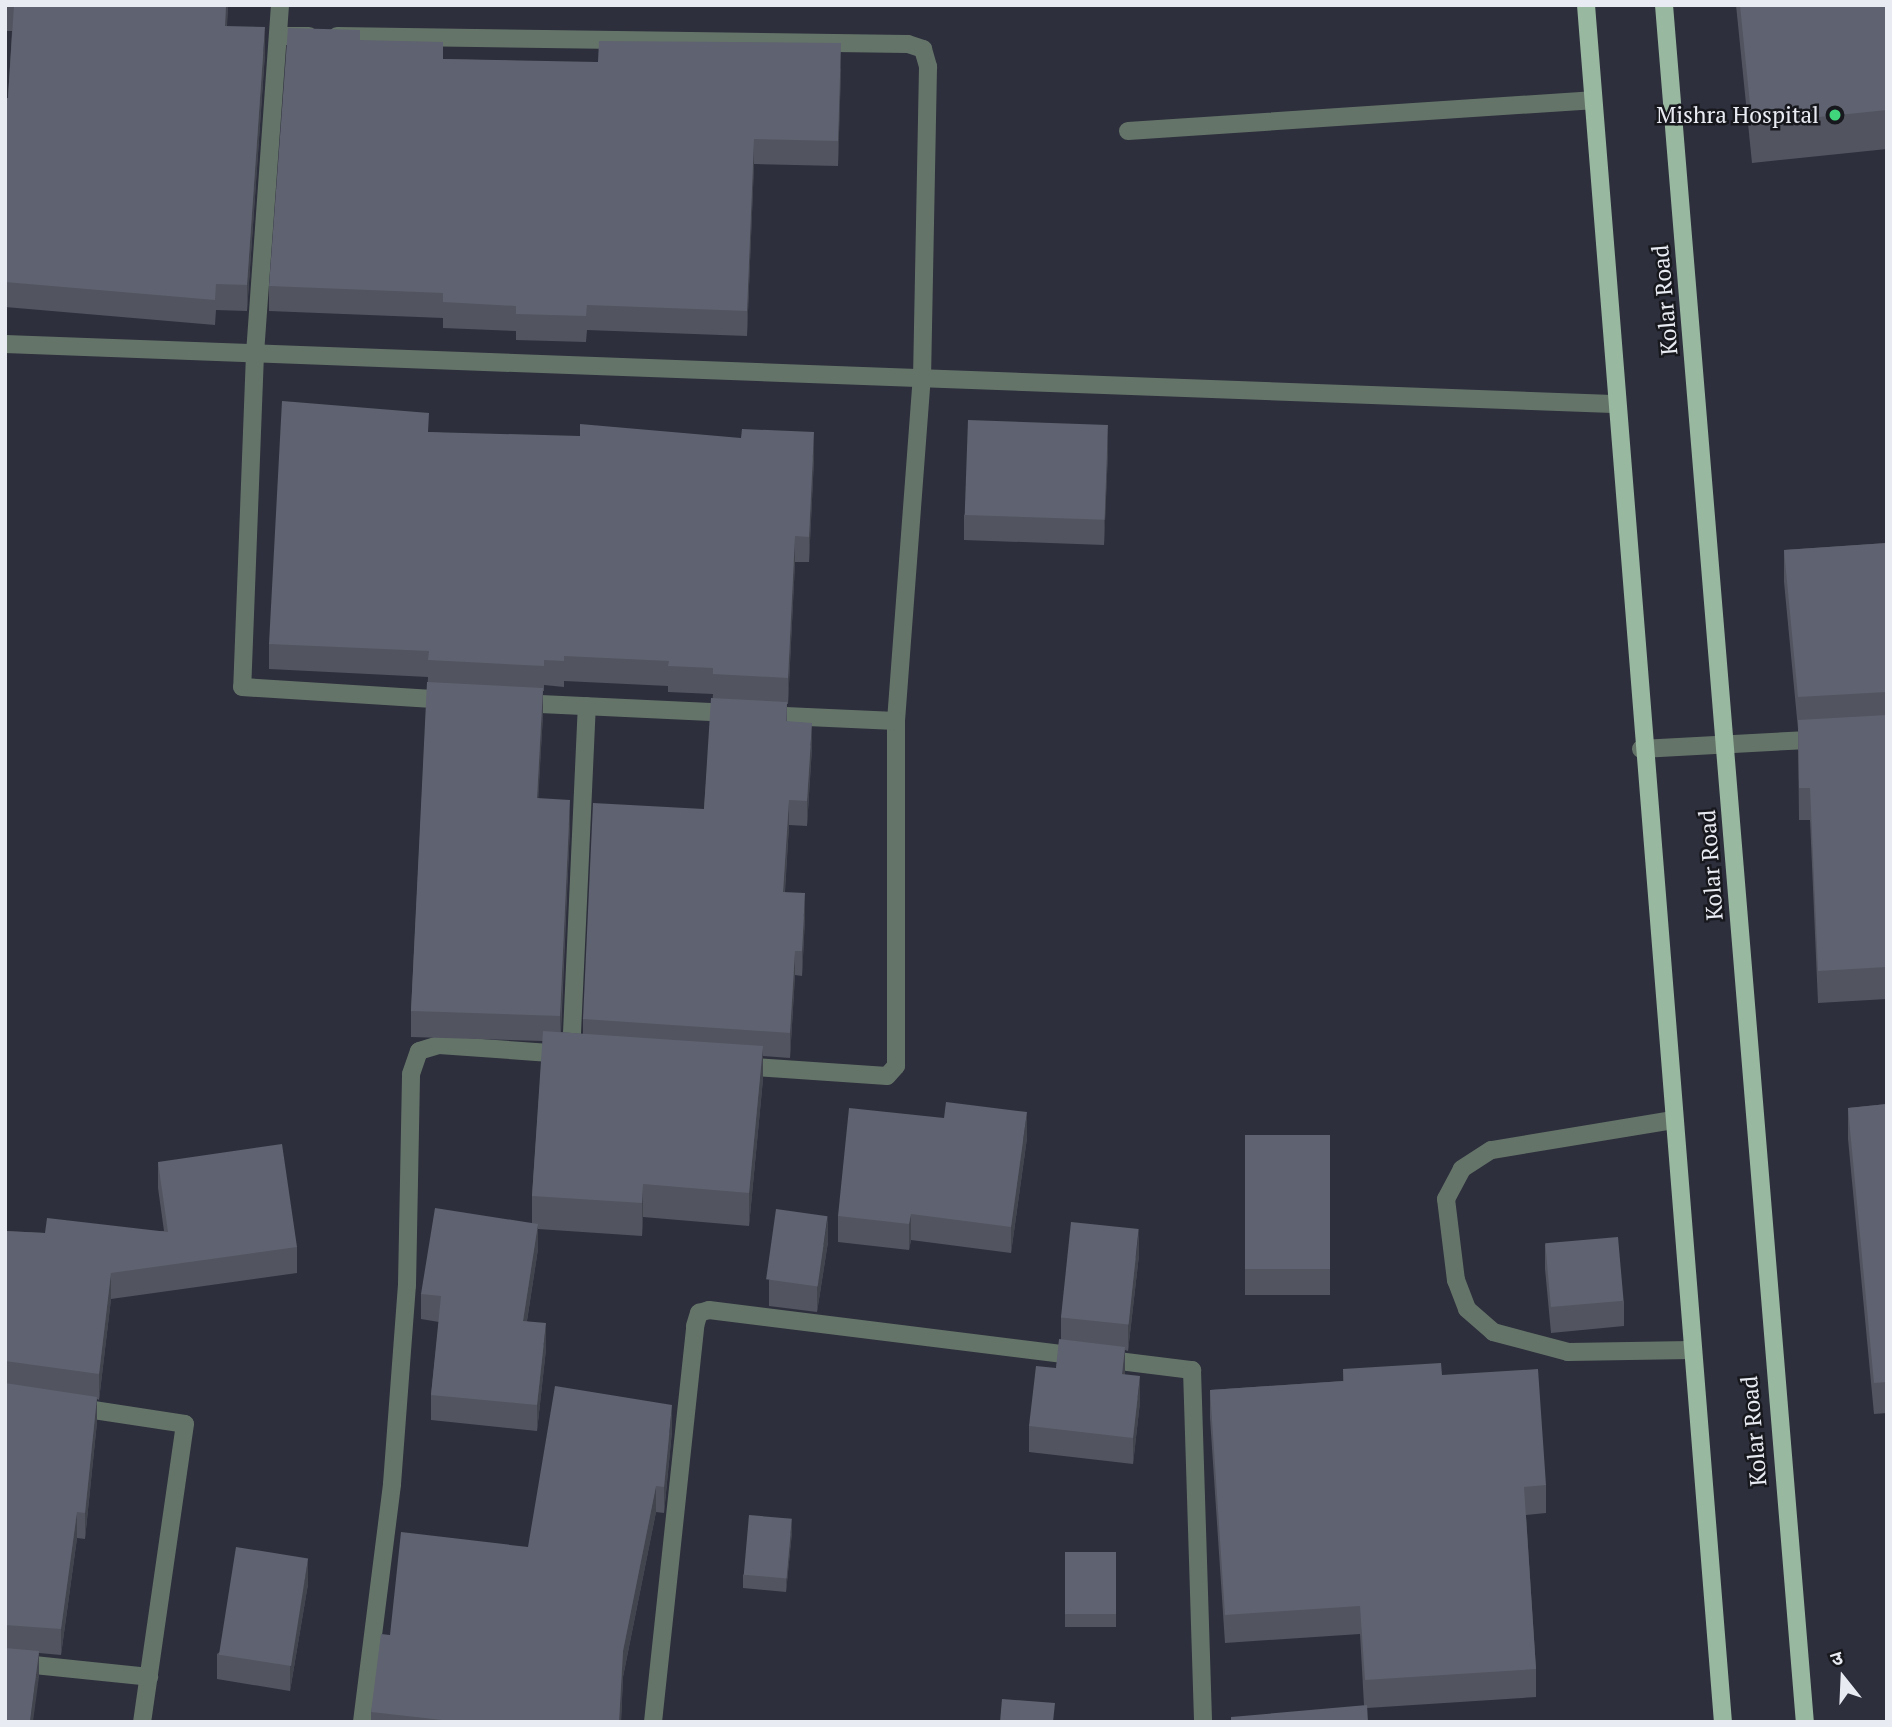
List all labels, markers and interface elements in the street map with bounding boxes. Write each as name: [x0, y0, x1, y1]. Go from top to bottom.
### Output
place label: Mishra Hospital: [1656, 101, 1819, 129]
marker: Mishra Hospital: [1825, 105, 1845, 125]
street label: Kolar Road: [1646, 244, 1684, 356]
street label: Kolar Road: [1693, 809, 1729, 921]
street label: Kolar Road: [1735, 1375, 1773, 1487]
north arrow: [1808, 1643, 1878, 1713]
text: उ: [1827, 1644, 1846, 1671]

